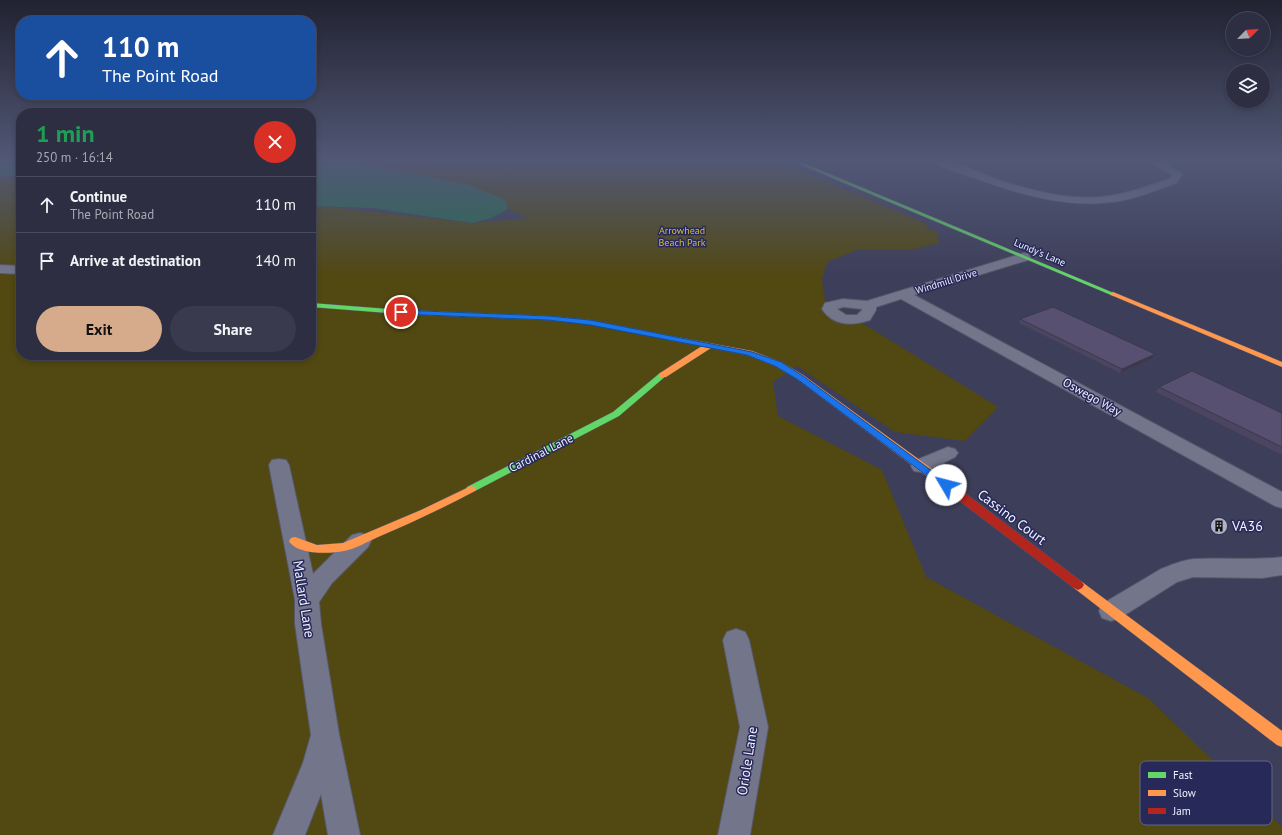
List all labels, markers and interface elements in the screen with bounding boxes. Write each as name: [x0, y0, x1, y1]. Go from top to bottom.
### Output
north arrow: [1226, 12, 1270, 56]
map controls: [1226, 12, 1270, 108]
text: 110 m: [102, 28, 179, 65]
icon: ahead: [36, 32, 88, 84]
text: The Point Road: [102, 64, 219, 87]
button: layers: [1226, 64, 1270, 108]
text: 1 min: [36, 118, 95, 149]
button: close: [254, 121, 296, 163]
text: 250 m · 16:14: [36, 149, 113, 166]
text: Continue: [70, 187, 127, 206]
icon: ahead: [36, 194, 58, 216]
text: 110 m: [255, 195, 296, 214]
text: The Point Road: [70, 206, 154, 223]
park label: Arrowhead Beach Park: [659, 224, 706, 249]
street label: Lundy's Lane: [1012, 236, 1068, 269]
icon: arrive: [36, 250, 58, 272]
text: Arrive at destination: [70, 251, 201, 270]
text: 140 m: [255, 251, 296, 270]
street label: Windmill Drive: [914, 266, 978, 297]
pin: [384, 295, 418, 329]
icon: arrive: [390, 301, 412, 323]
button: Exit: [36, 306, 162, 352]
button: Share: [170, 306, 296, 352]
street label: Oswego Way: [1060, 374, 1125, 419]
street label: Cardinal Lane: [506, 430, 575, 475]
position arrow: [925, 464, 967, 506]
street label: Cassino Court: [974, 485, 1050, 549]
building icon: VA36: [1209, 516, 1229, 536]
place label: VA36: [1231, 517, 1263, 535]
street label: Mallard Lane: [289, 559, 319, 639]
street label: Oriole Lane: [733, 725, 761, 797]
legend: [1140, 761, 1272, 825]
text: Fast: [1173, 768, 1193, 782]
text: Slow: [1173, 786, 1196, 800]
text: Jam: [1172, 804, 1191, 818]

